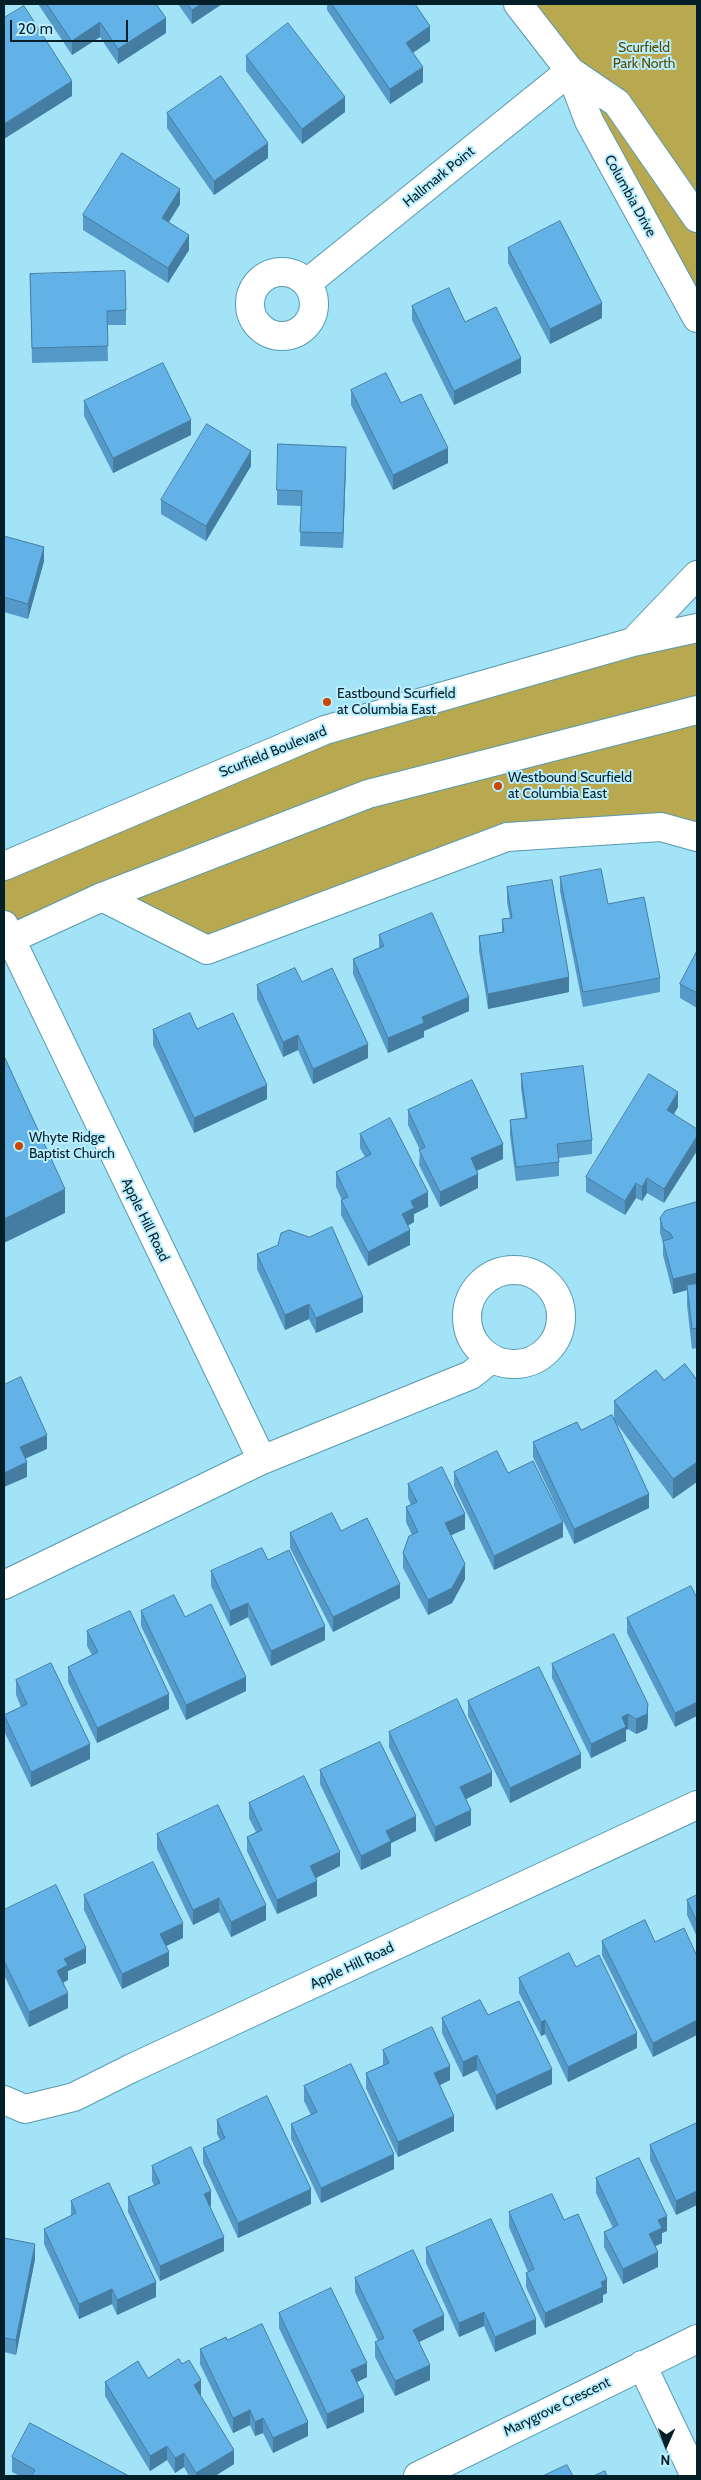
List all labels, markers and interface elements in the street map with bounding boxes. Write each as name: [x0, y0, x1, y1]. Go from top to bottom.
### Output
scale bar: [12, 10, 130, 42]
text: 20 m: [18, 20, 53, 38]
park label: Scurfield Park North: [613, 40, 675, 72]
street label: Hallmark Point: [400, 143, 478, 211]
street label: Columbia Drive: [601, 152, 659, 240]
place label: Eastbound Scurfield at Columbia East: [337, 686, 456, 719]
marker: Eastbound Scurfield at Columbia East: [321, 696, 333, 708]
street label: Scurfield Boulevard: [217, 723, 329, 781]
place label: Westbound Scurfield at Columbia East: [508, 770, 632, 802]
marker: Westbound Scurfield at Columbia East: [492, 780, 504, 792]
place label: Whyte Ridge Baptist Church: [29, 1130, 115, 1162]
marker: Whyte Ridge Baptist Church: [13, 1140, 25, 1152]
street label: Apple Hill Road: [118, 1176, 172, 1264]
street label: Apple Hill Road: [307, 1939, 397, 1993]
street label: Marygrove Crescent: [501, 2374, 613, 2440]
north arrow: [641, 2420, 691, 2470]
text: N: [660, 2451, 671, 2469]

